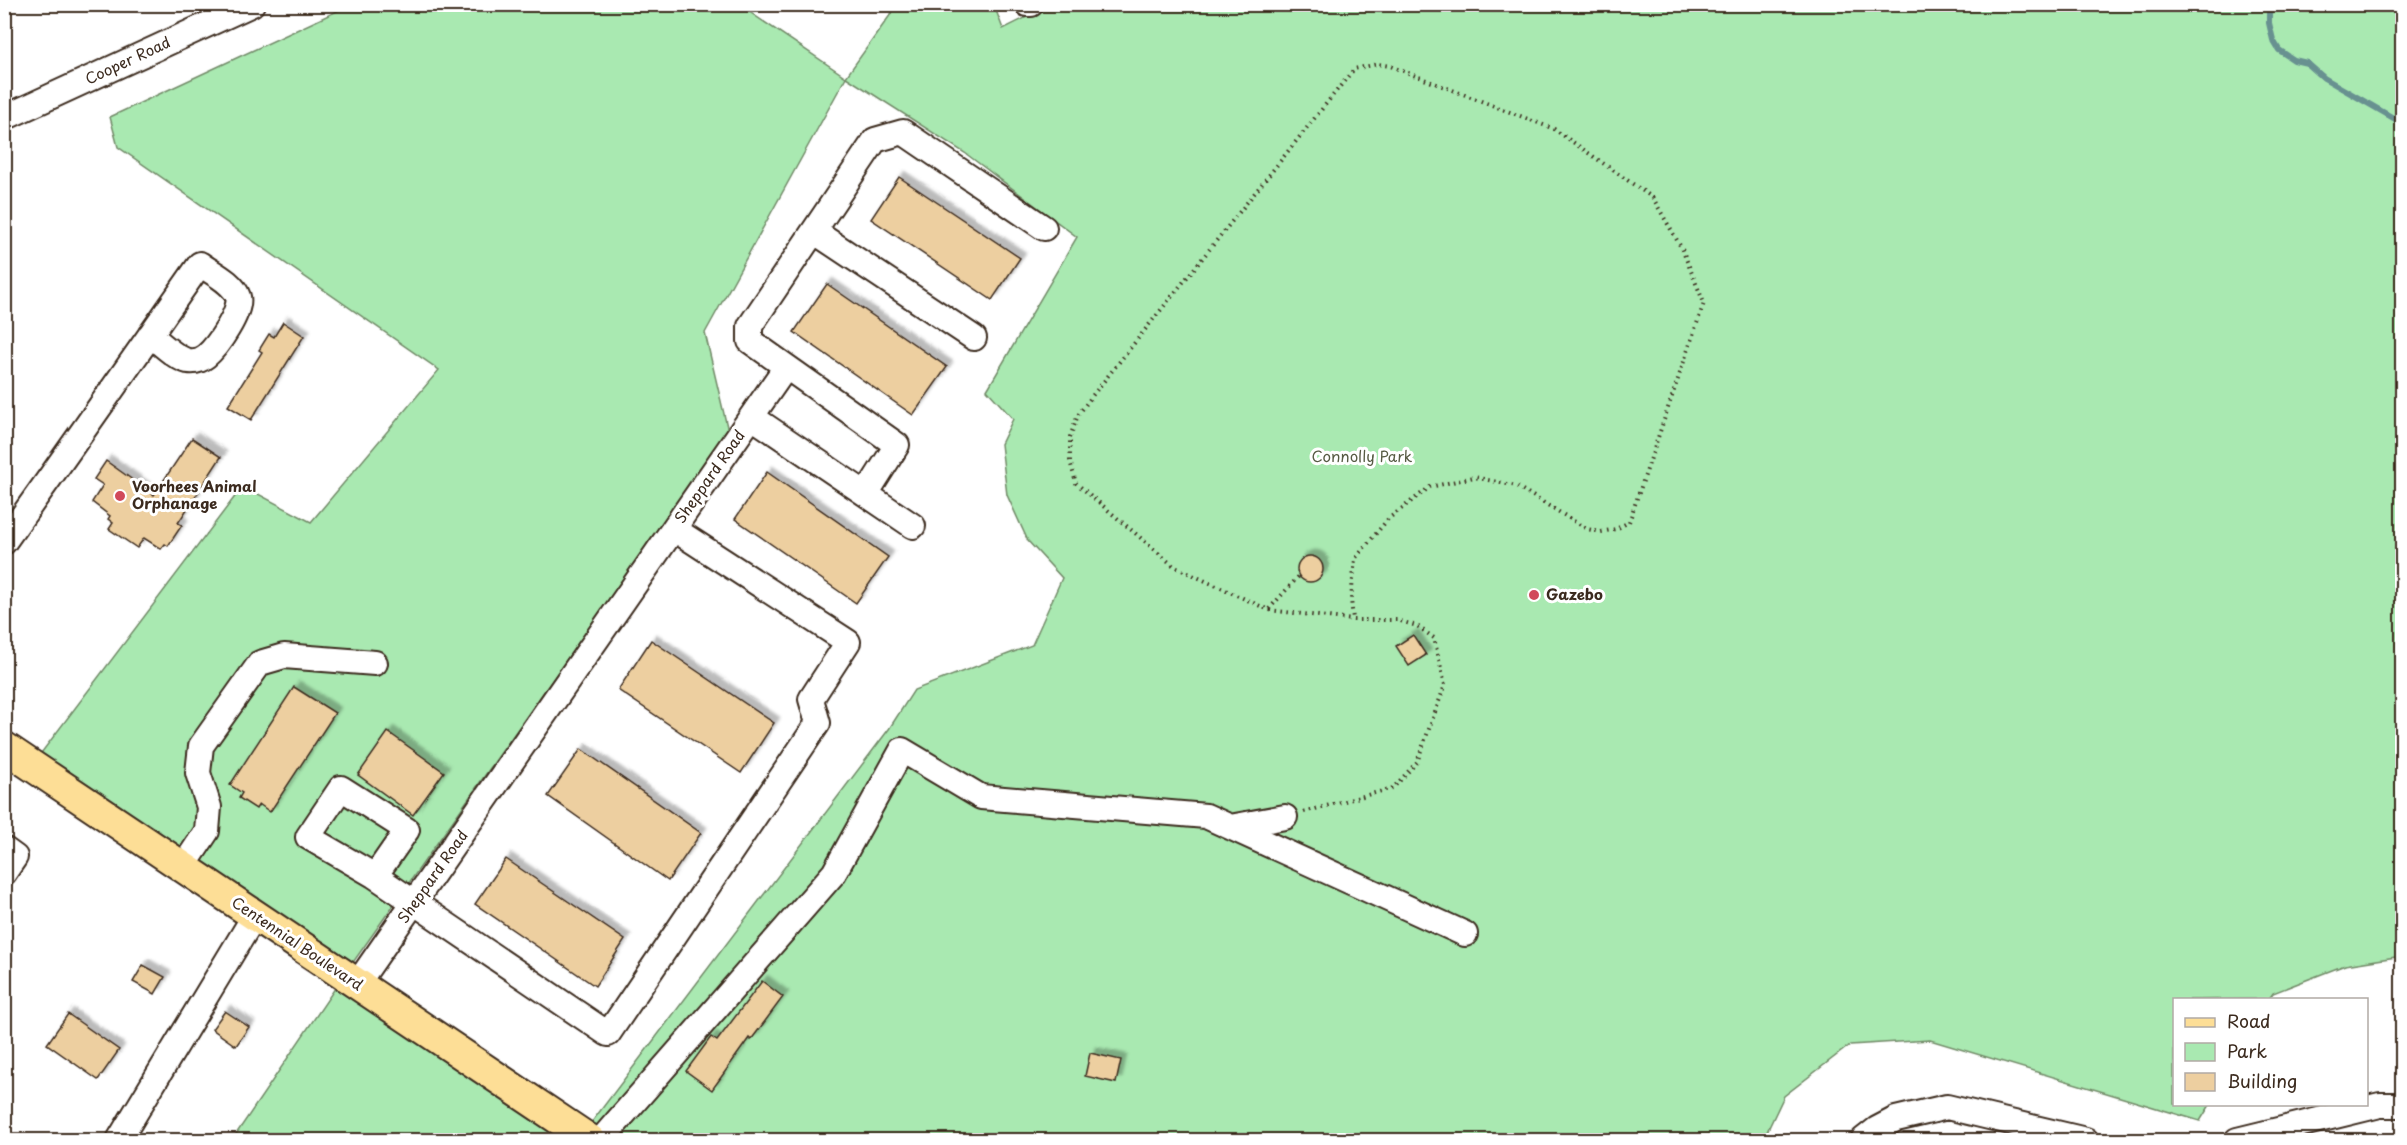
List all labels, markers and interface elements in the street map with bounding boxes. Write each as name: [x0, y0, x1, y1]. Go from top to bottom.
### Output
street label: Cooper Road: [81, 30, 174, 89]
street label: Sheppard Road: [668, 425, 749, 527]
park label: Connolly Park: [1312, 444, 1413, 467]
place label: Voorhees Animal Orphanage: [132, 474, 256, 514]
marker: Voorhees Animal Orphanage: [113, 489, 127, 503]
place label: Gazebo: [1546, 582, 1603, 605]
marker: Gazebo: [1527, 588, 1541, 602]
street label: Sheppard Road: [391, 825, 472, 927]
street label: Centennial Boulevard: [228, 890, 368, 995]
legend: [2173, 998, 2368, 1106]
text: Road: [2227, 1007, 2271, 1034]
text: Park: [2227, 1037, 2267, 1064]
text: Building: [2227, 1067, 2297, 1094]

